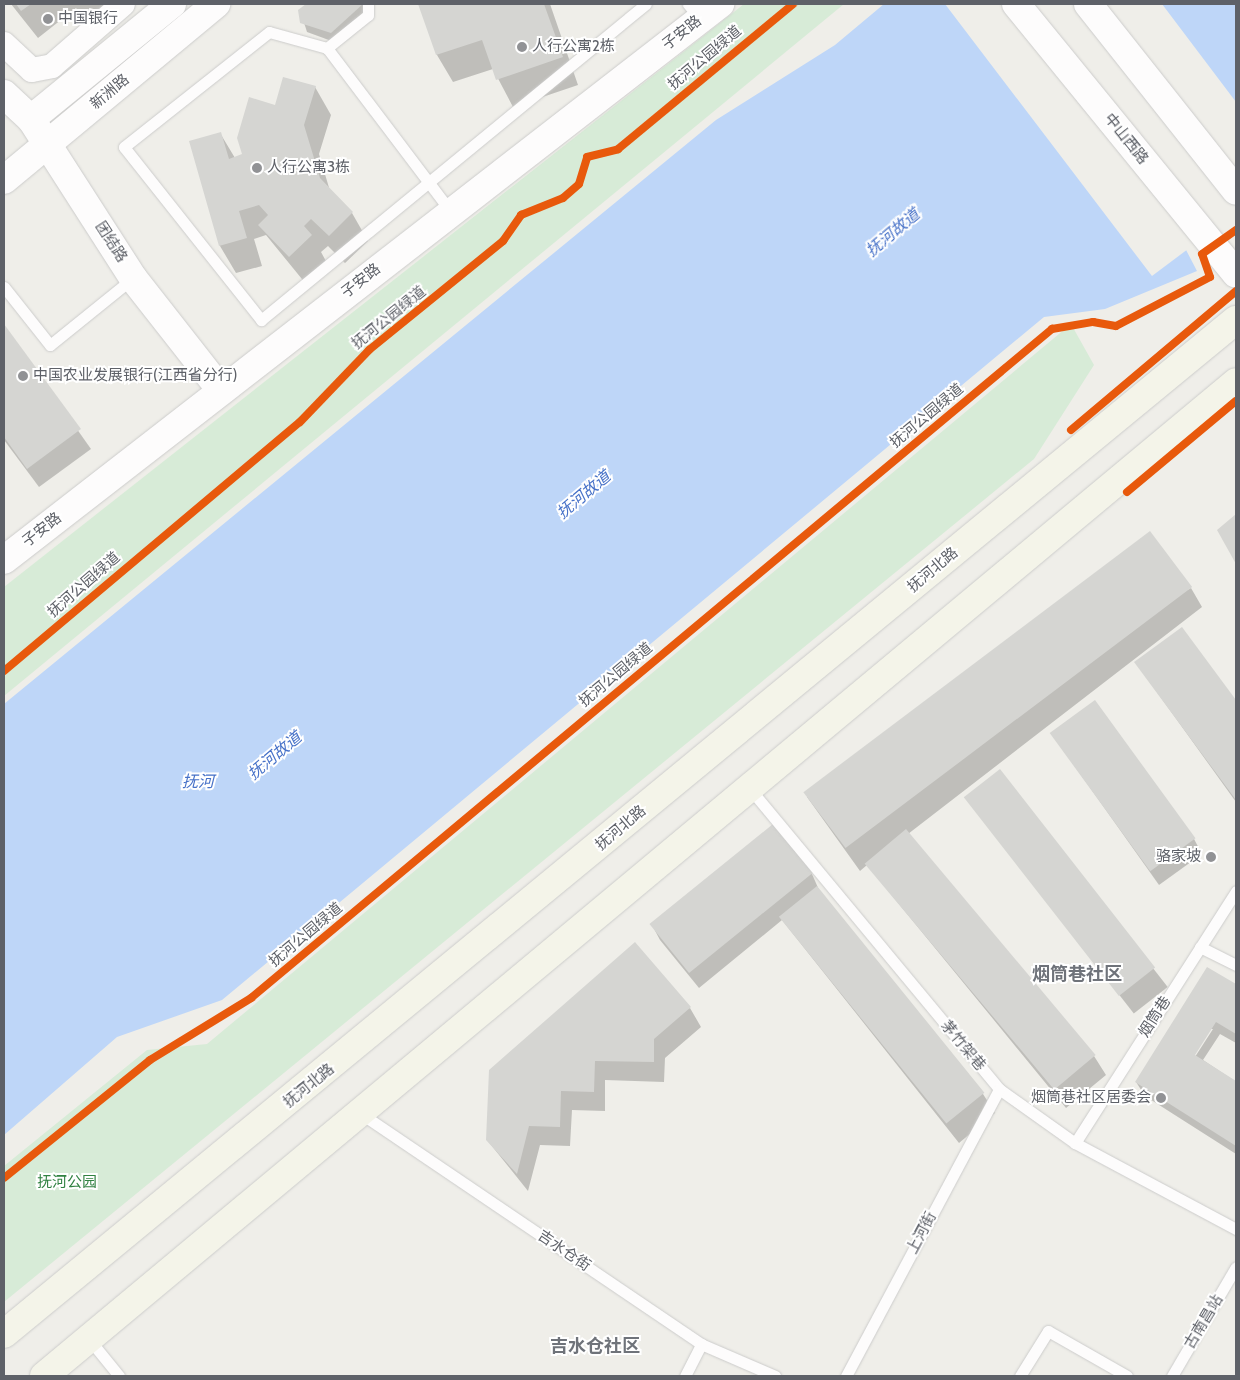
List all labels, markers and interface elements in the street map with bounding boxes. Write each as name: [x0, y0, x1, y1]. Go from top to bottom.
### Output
place label: 中国银行: [58, 10, 118, 28]
street label: 子安路: [659, 12, 705, 54]
marker: 中国银行: [42, 13, 54, 25]
street label: 抚河公园绿道: [665, 22, 745, 94]
place label: 人行公寓2栋: [532, 38, 615, 56]
marker: 人行公寓2栋: [516, 41, 528, 53]
street label: 新洲路: [87, 71, 133, 113]
street label: 中山西路: [1100, 110, 1152, 168]
place label: 人行公寓3栋: [267, 159, 350, 177]
marker: 人行公寓3栋: [251, 162, 263, 174]
water label: 抚河故道: [862, 205, 924, 261]
street label: 团结路: [91, 218, 131, 266]
street label: 子安路: [338, 260, 384, 302]
street label: 抚河公园绿道: [348, 283, 430, 353]
place label: 中国农业发展银行(江西省分行): [33, 367, 237, 385]
marker: 中国农业发展银行(江西省分行): [17, 370, 29, 382]
street label: 抚河公园绿道: [887, 380, 967, 452]
water label: 抚河故道: [553, 467, 615, 523]
street label: 子安路: [19, 509, 65, 551]
street label: 抚河北路: [904, 544, 962, 596]
street label: 抚河公园绿道: [44, 549, 124, 621]
street label: 抚河公园绿道: [576, 639, 656, 711]
water label: 抚河故道: [244, 728, 306, 784]
water label: 抚河: [182, 772, 214, 792]
street label: 抚河北路: [592, 802, 650, 854]
place label: 骆家坡: [1156, 848, 1201, 866]
marker: 骆家坡: [1205, 851, 1217, 863]
street label: 抚河公园绿道: [266, 899, 346, 971]
district label: 烟筒巷社区: [1032, 963, 1122, 985]
street label: 烟筒巷: [1135, 993, 1175, 1041]
street label: 茅竹架巷: [937, 1017, 989, 1075]
street label: 抚河北路: [280, 1060, 338, 1112]
place label: 烟筒巷社区居委会: [1031, 1089, 1151, 1107]
marker: 烟筒巷社区居委会: [1155, 1092, 1167, 1104]
park label: 抚河公园: [37, 1174, 97, 1192]
street label: 上河街: [903, 1209, 941, 1257]
street label: 吉水仓街: [534, 1227, 594, 1275]
street label: 古南昌站: [1181, 1292, 1227, 1352]
district label: 吉水仓社区: [550, 1335, 640, 1357]

